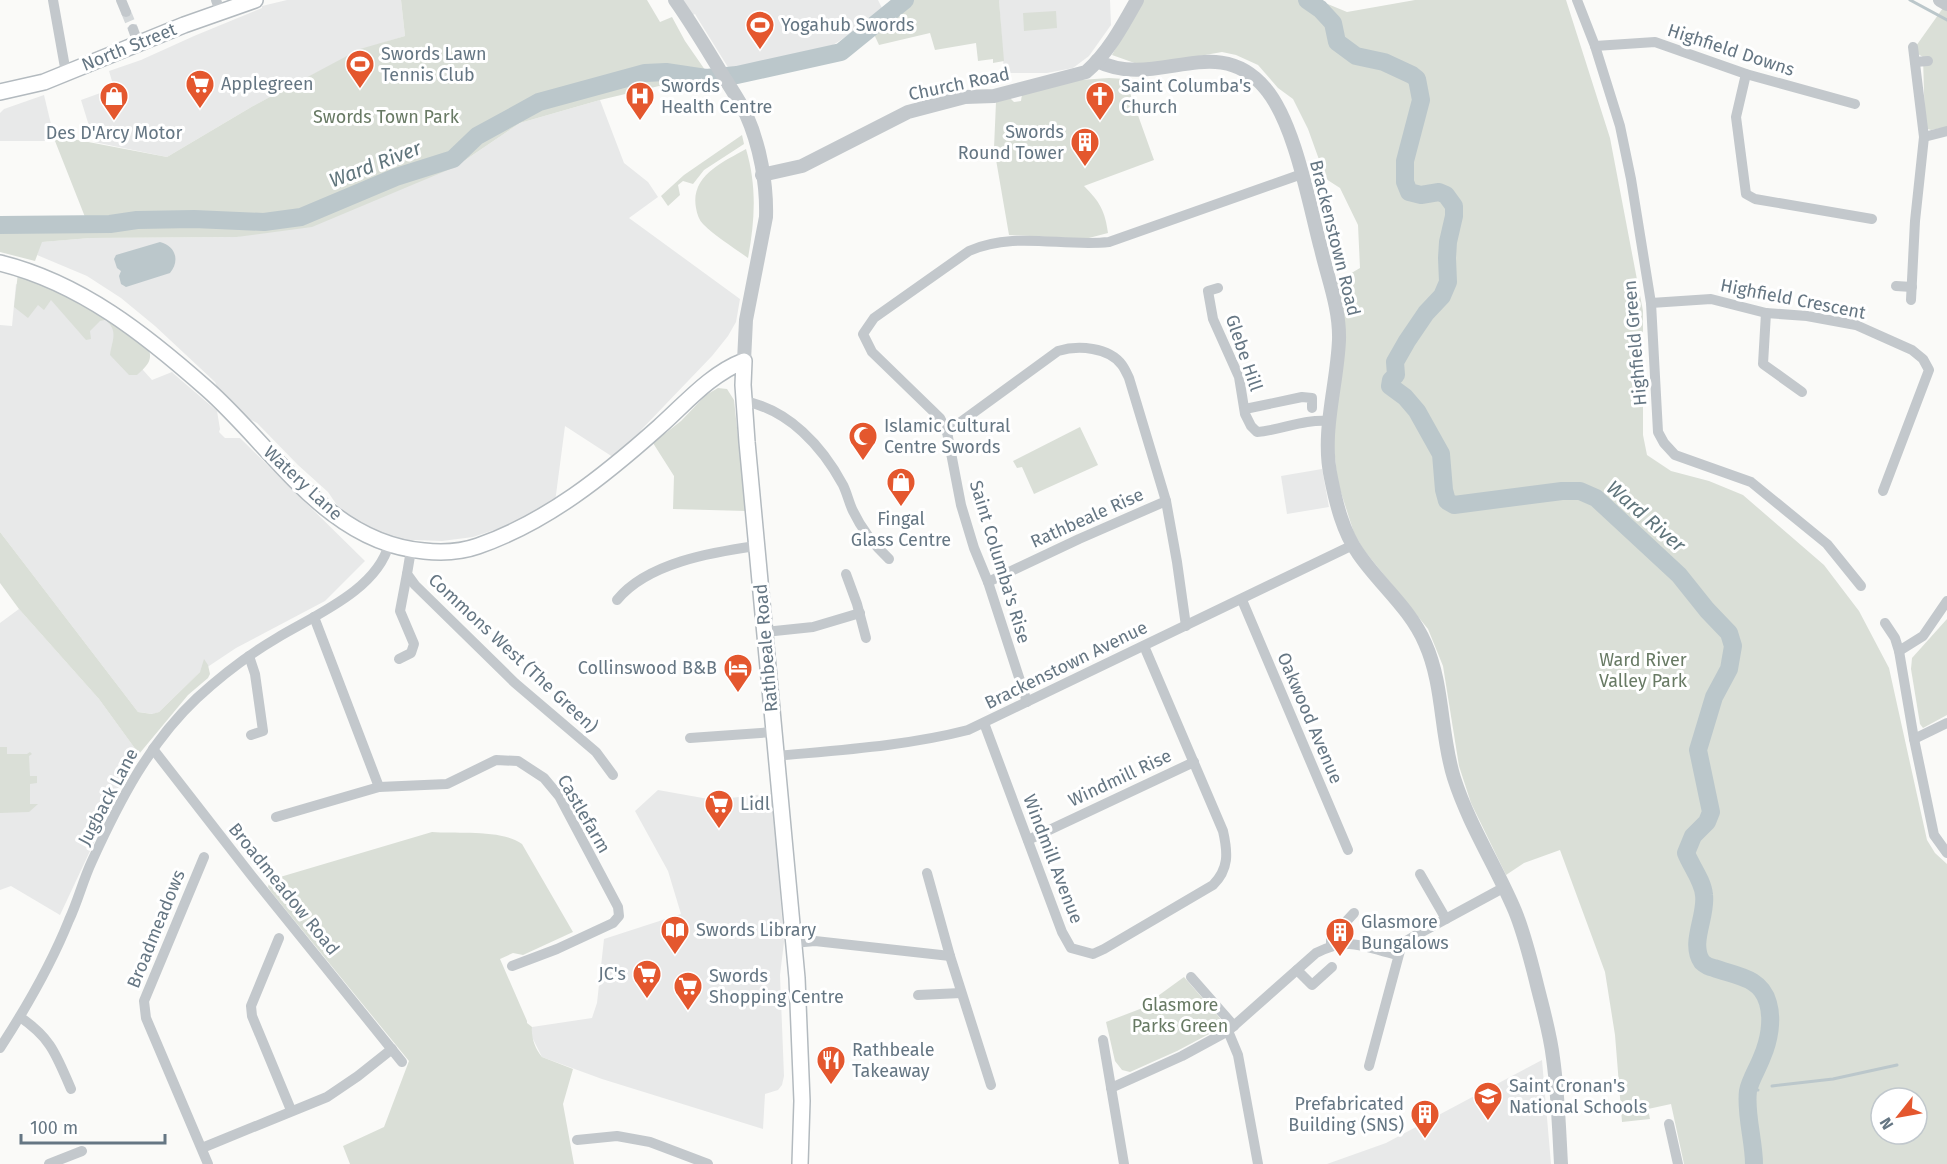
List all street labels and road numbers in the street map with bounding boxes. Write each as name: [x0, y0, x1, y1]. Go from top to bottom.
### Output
street label: North Street: [78, 18, 180, 76]
street label: Highfield Downs: [1665, 19, 1797, 81]
street label: Church Road: [906, 63, 1012, 105]
street label: Brackenstown Road: [1305, 158, 1365, 318]
street label: Highfield Crescent: [1718, 274, 1868, 324]
street label: Highfield Green: [1619, 279, 1651, 407]
street label: Glebe Hill: [1221, 312, 1267, 394]
street label: Watery Lane: [259, 441, 347, 525]
street label: Saint Columba's Rise: [965, 478, 1035, 646]
street label: Rathbeale Rise: [1027, 483, 1147, 553]
street label: Commons West (The Green): [424, 569, 602, 737]
street label: Rathbeale Road: [749, 583, 783, 713]
street label: Brackenstown Avenue: [981, 616, 1151, 714]
street label: Oakwood Avenue: [1272, 649, 1348, 787]
street label: Jugback Lane: [73, 745, 143, 849]
street label: Windmill Rise: [1065, 745, 1175, 811]
street label: Castlefarm: [553, 771, 615, 857]
street label: Windmill Avenue: [1018, 791, 1088, 927]
street label: Broadmeadow Road: [224, 819, 344, 959]
street label: Broadmeadows: [122, 867, 190, 991]

